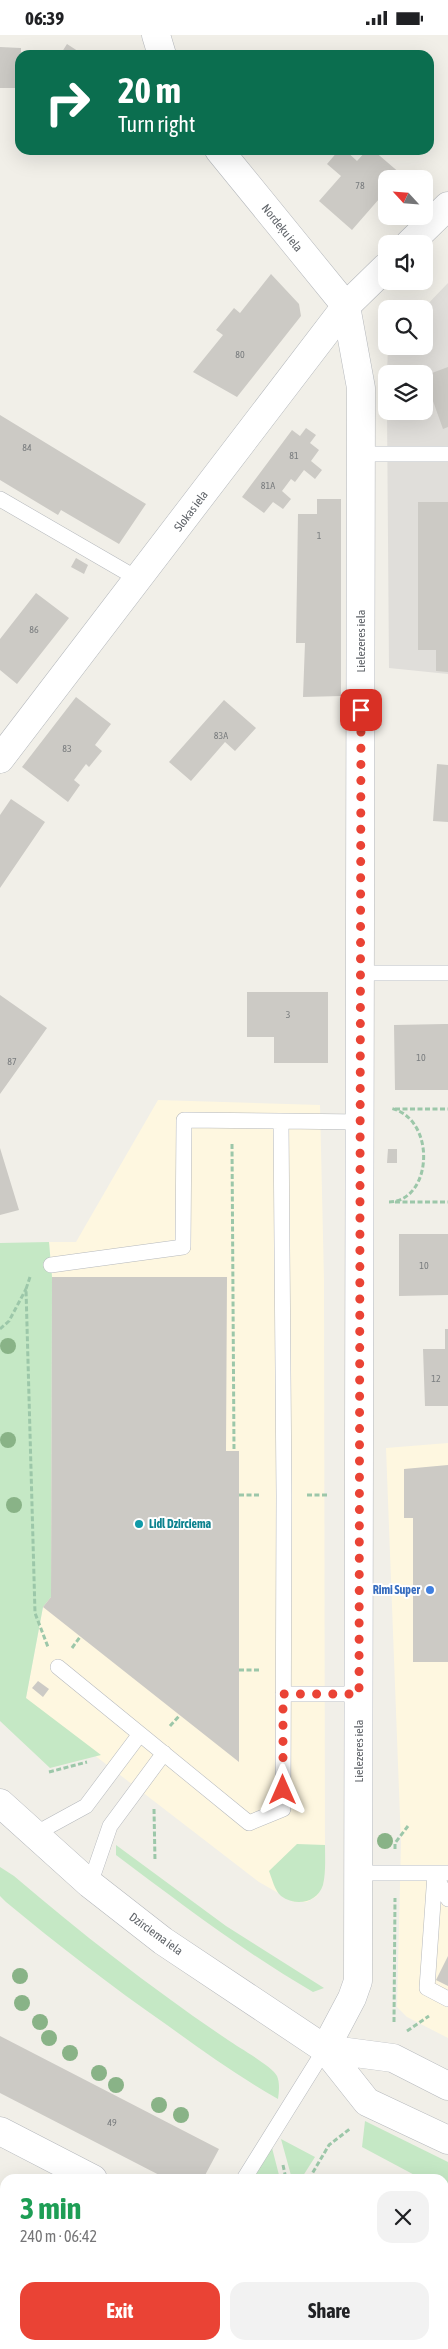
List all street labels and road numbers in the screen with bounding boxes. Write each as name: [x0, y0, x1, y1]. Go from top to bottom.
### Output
street label: Nordeķu iela: [259, 201, 305, 255]
street label: Slokas iela: [171, 488, 211, 534]
street label: Lielezeres iela: [354, 610, 368, 672]
street label: Lielezeres iela: [352, 1720, 366, 1782]
street label: Dzirciema iela: [126, 1910, 186, 1958]

